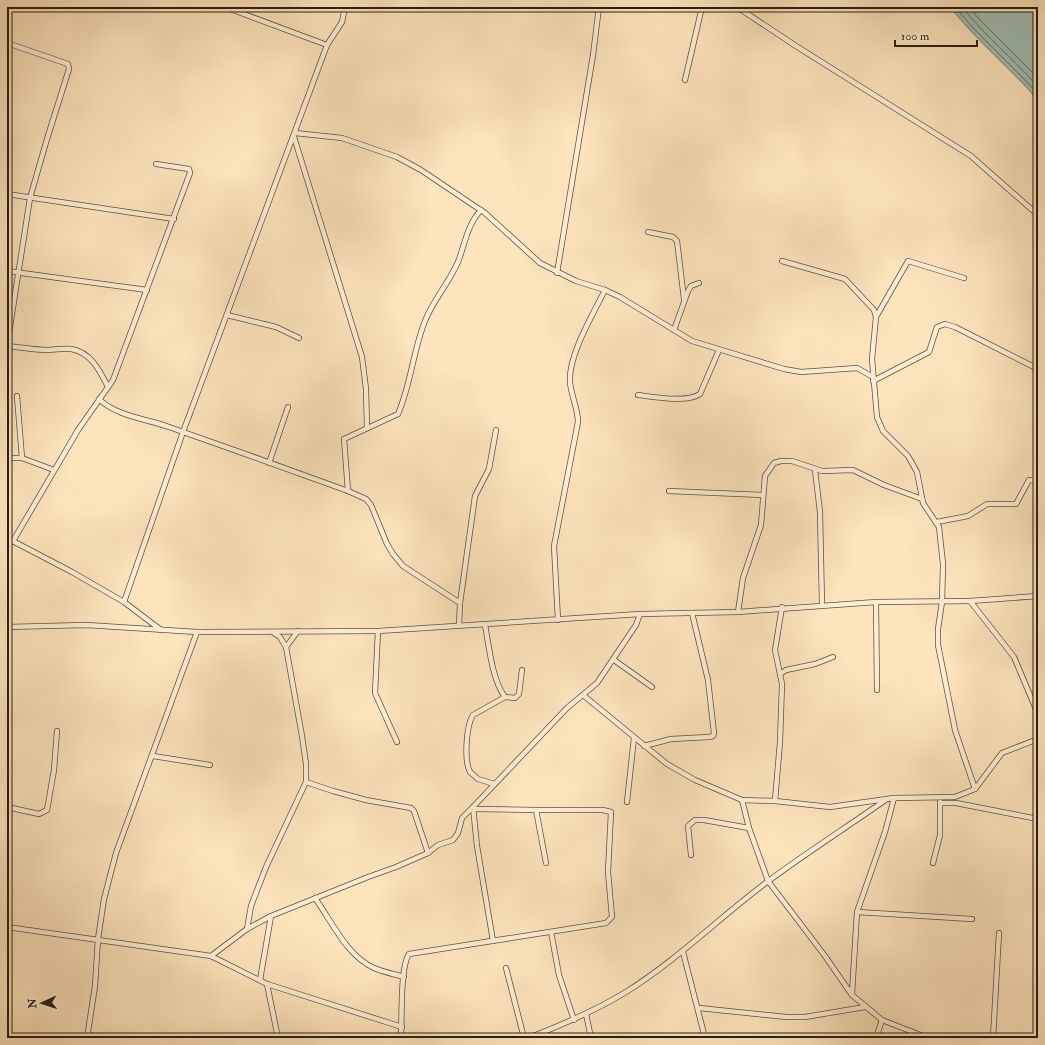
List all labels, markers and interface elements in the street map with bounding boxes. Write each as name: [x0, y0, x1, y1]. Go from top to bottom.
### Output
scale bar: [895, 22, 977, 48]
text: 100 m: [901, 29, 930, 44]
north arrow: [22, 983, 62, 1023]
text: N: [26, 997, 39, 1010]

